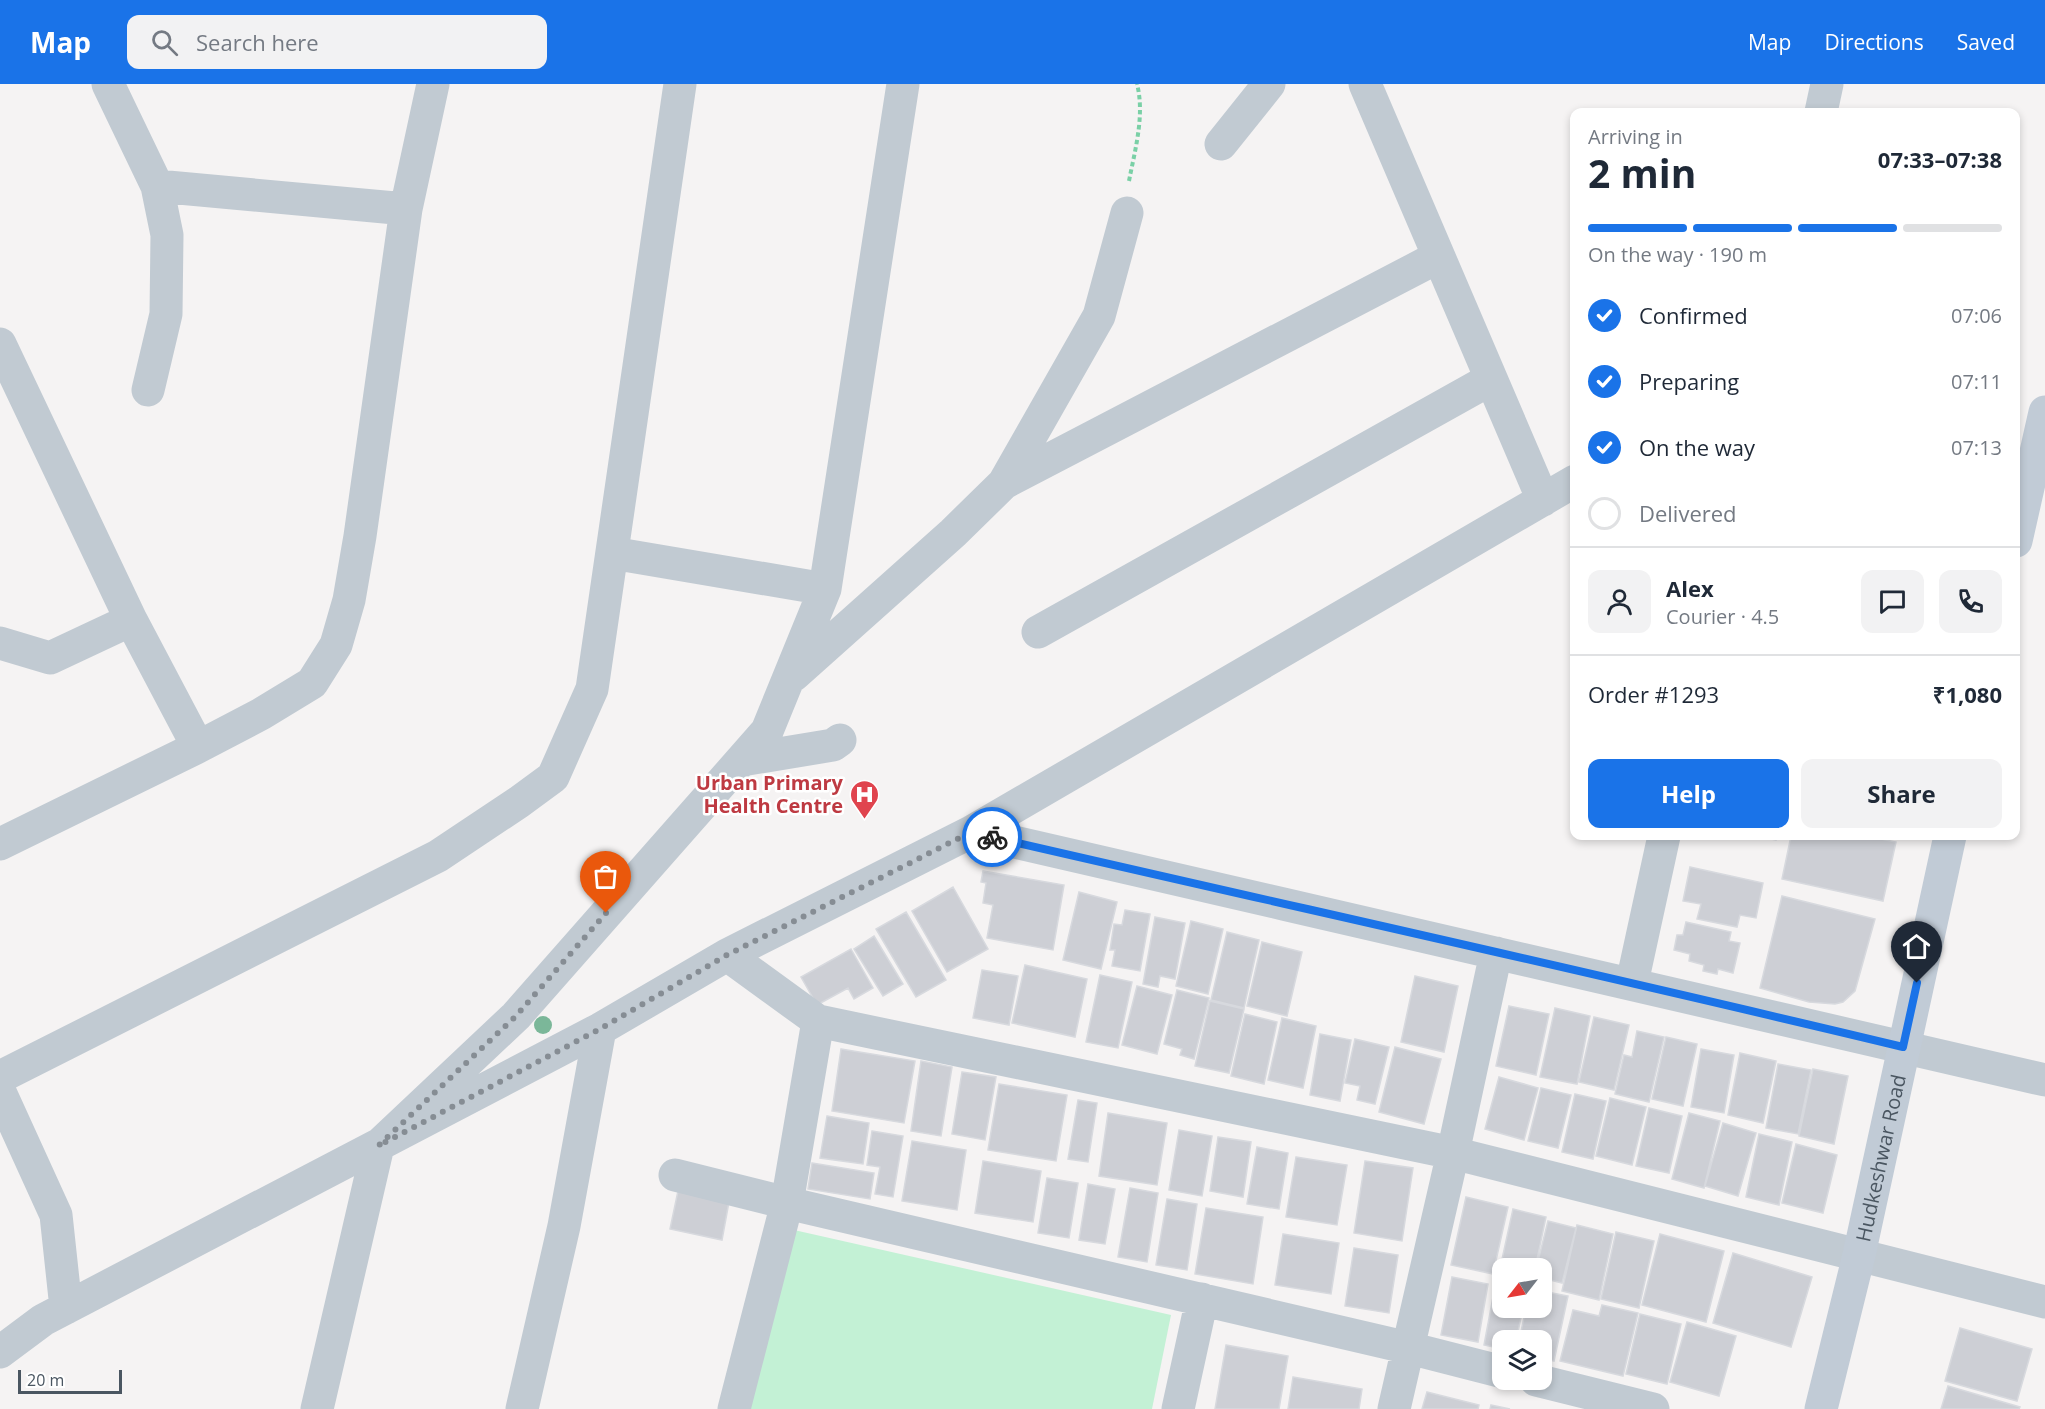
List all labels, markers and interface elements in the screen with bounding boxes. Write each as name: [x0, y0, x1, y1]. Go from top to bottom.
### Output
search box: [127, 15, 547, 69]
text: Map: [30, 23, 91, 61]
icon: search: [148, 26, 181, 59]
text: Search here: [196, 27, 319, 57]
text: Map: [1748, 28, 1791, 56]
text: Directions: [1824, 28, 1924, 56]
text: Saved: [1957, 28, 2015, 56]
text: Arriving in: [1588, 123, 1683, 150]
text: 07:33–07:38: [1878, 144, 2002, 174]
text: 2 min: [1588, 146, 1696, 199]
text: On the way · 190 m: [1588, 241, 1767, 268]
icon: check: [1588, 299, 1621, 332]
text: Confirmed: [1639, 300, 1748, 330]
text: 07:06: [1951, 302, 2002, 329]
icon: check: [1588, 365, 1621, 398]
text: Preparing: [1639, 366, 1739, 396]
text: 07:11: [1951, 368, 2002, 395]
icon: check: [1588, 431, 1621, 464]
text: On the way: [1639, 432, 1755, 462]
text: 07:13: [1951, 434, 2002, 461]
text: Delivered: [1639, 498, 1737, 528]
button: person: [1588, 570, 1651, 633]
button: chat: [1861, 570, 1924, 633]
button: phone: [1939, 570, 2002, 633]
text: Alex: [1666, 573, 1714, 603]
text: Courier · 4.5: [1666, 603, 1779, 630]
text: Order #1293: [1588, 679, 1719, 709]
text: ₹1,080: [1933, 679, 2002, 709]
button: Help: [1588, 759, 1789, 828]
button: Share: [1801, 759, 2002, 828]
place label: Urban Primary Health Centre: [696, 769, 844, 819]
hospital icon: Urban Primary Health Centre: [848, 778, 880, 820]
courier: [962, 807, 1022, 867]
icon: bike: [976, 821, 1009, 854]
pin: [580, 851, 631, 913]
icon: bag: [589, 860, 622, 893]
pin: [1891, 921, 1942, 983]
icon: home: [1900, 930, 1933, 963]
street label: Hudkeshwar Road: [1849, 1072, 1911, 1244]
north arrow: [1492, 1258, 1552, 1318]
map controls: [1492, 1258, 1552, 1390]
button: layers: [1492, 1330, 1552, 1390]
scale bar: [18, 1367, 122, 1394]
text: 20 m: [27, 1369, 64, 1391]

